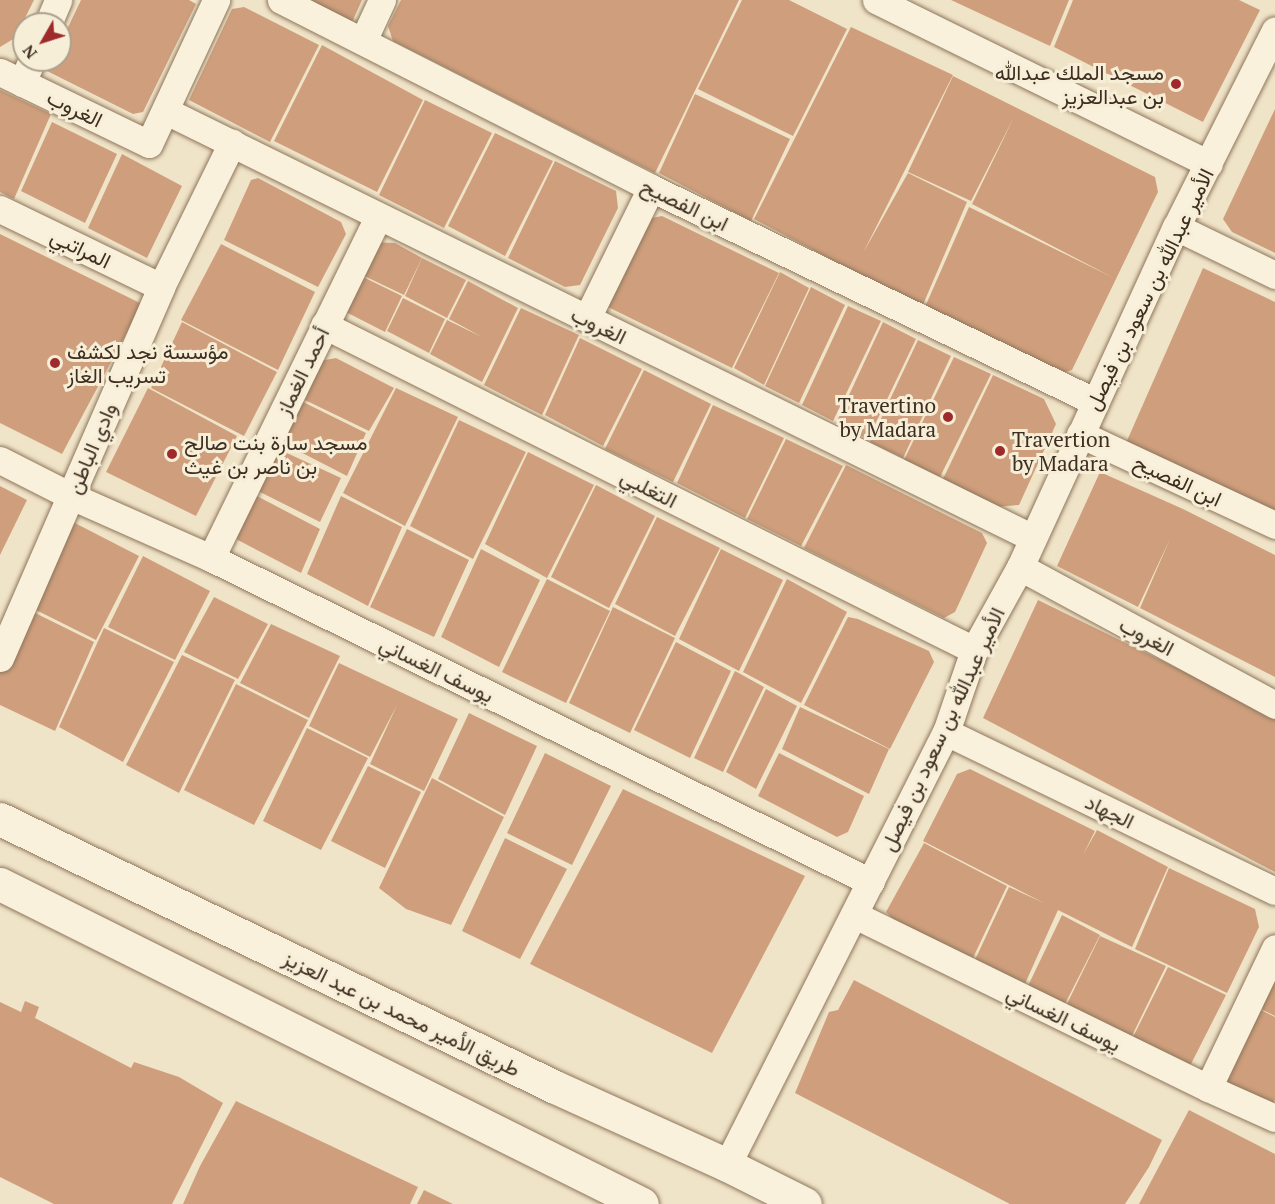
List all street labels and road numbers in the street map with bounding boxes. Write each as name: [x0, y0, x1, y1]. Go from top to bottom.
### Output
street label: الغروب: [43, 84, 107, 132]
street label: الأمير عبدالله بن سعود بن فيصل: [1079, 164, 1219, 414]
street label: ابن الفصيح: [637, 172, 733, 236]
street label: المراتبي: [47, 223, 115, 273]
street label: الغروب: [567, 301, 631, 349]
street label: أحمد الغماز: [270, 323, 334, 419]
street label: وادي الباطن: [61, 399, 121, 497]
street label: ابن الفصيح: [1130, 449, 1226, 511]
street label: التغلبي: [617, 463, 681, 513]
street label: الأمير عبدالله بن سعود بن فيصل: [874, 603, 1010, 855]
street label: الغروب: [1115, 611, 1179, 661]
street label: يوسف الغساني: [376, 631, 498, 707]
street label: الجهاد: [1081, 788, 1139, 834]
street label: طريق الأمير محمد بن عبد العزيز: [279, 945, 525, 1081]
street label: يوسف الغساني: [1003, 980, 1125, 1056]

